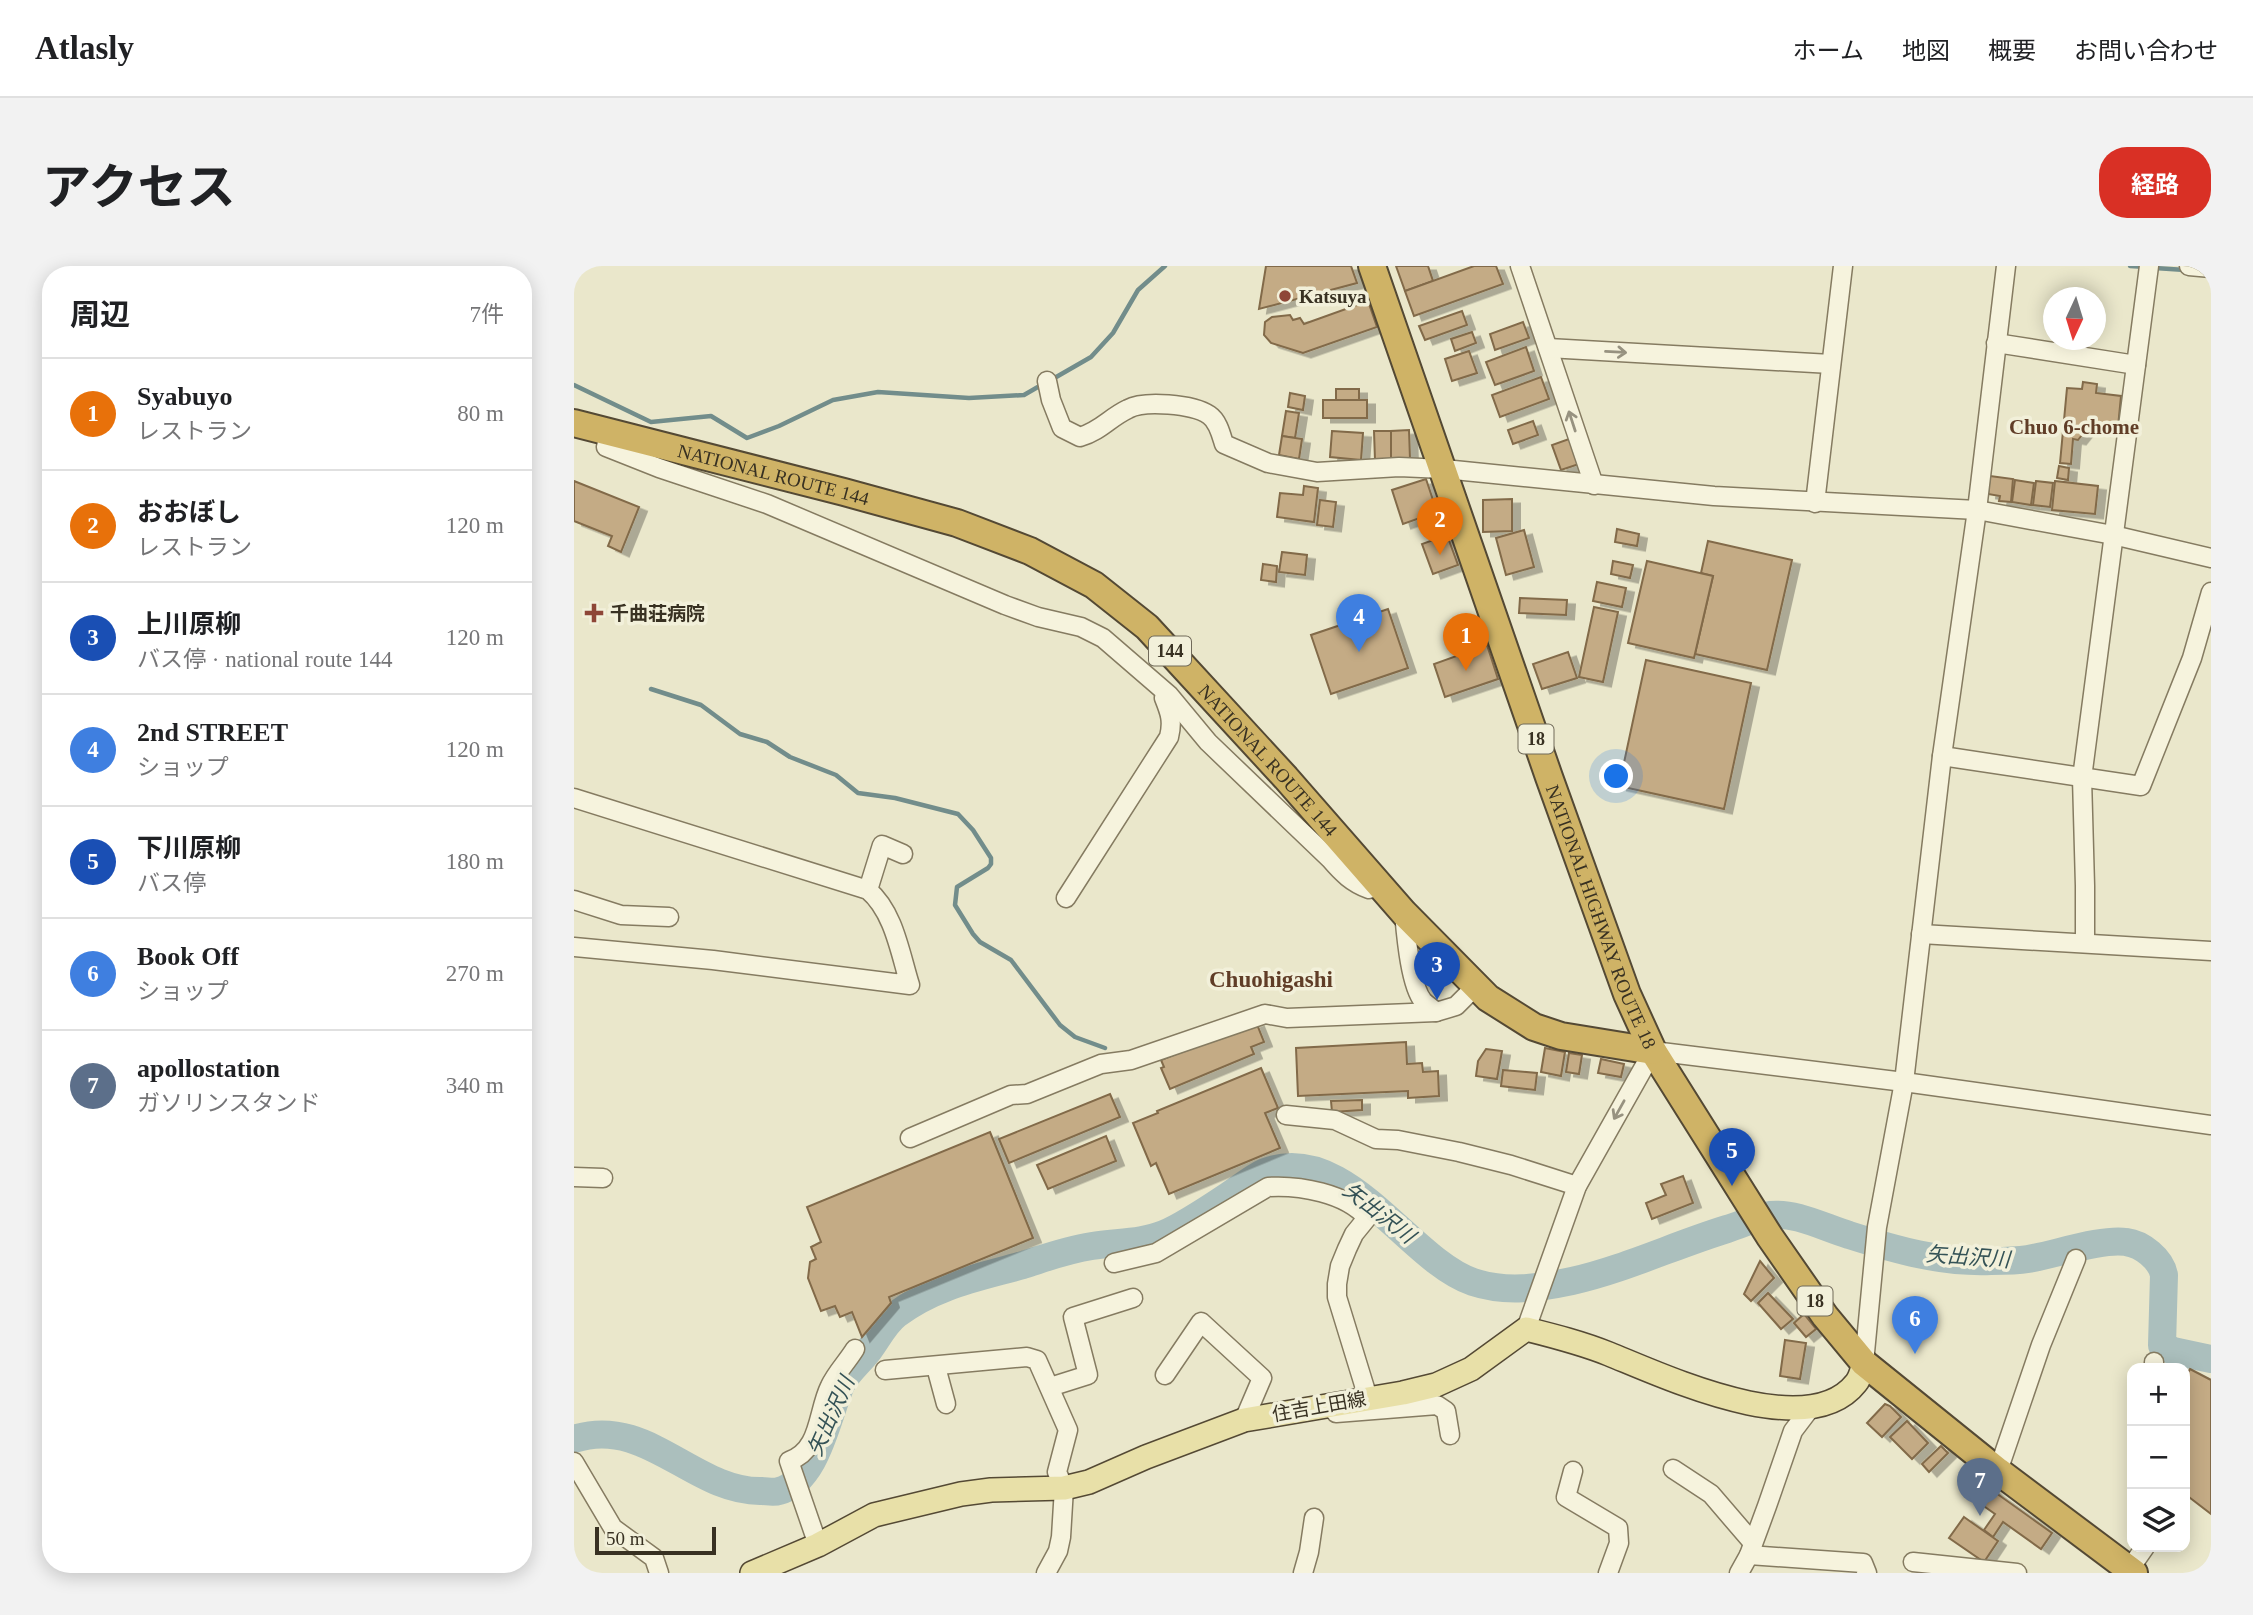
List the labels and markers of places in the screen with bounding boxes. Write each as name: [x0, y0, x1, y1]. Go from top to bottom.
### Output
place label: Katsuya: [1299, 286, 1367, 307]
marker: Katsuya: [1277, 288, 1293, 304]
pin: 2: [1417, 497, 1463, 555]
pin: 4: [1336, 594, 1382, 652]
marker: 千曲荘病院: [584, 603, 604, 623]
place label: 千曲荘病院: [610, 603, 705, 624]
pin: 1: [1443, 613, 1489, 671]
pin: 3: [1414, 942, 1460, 1000]
pin: 5: [1709, 1128, 1755, 1186]
pin: 6: [1892, 1296, 1938, 1354]
pin: 7: [1957, 1458, 2003, 1516]

